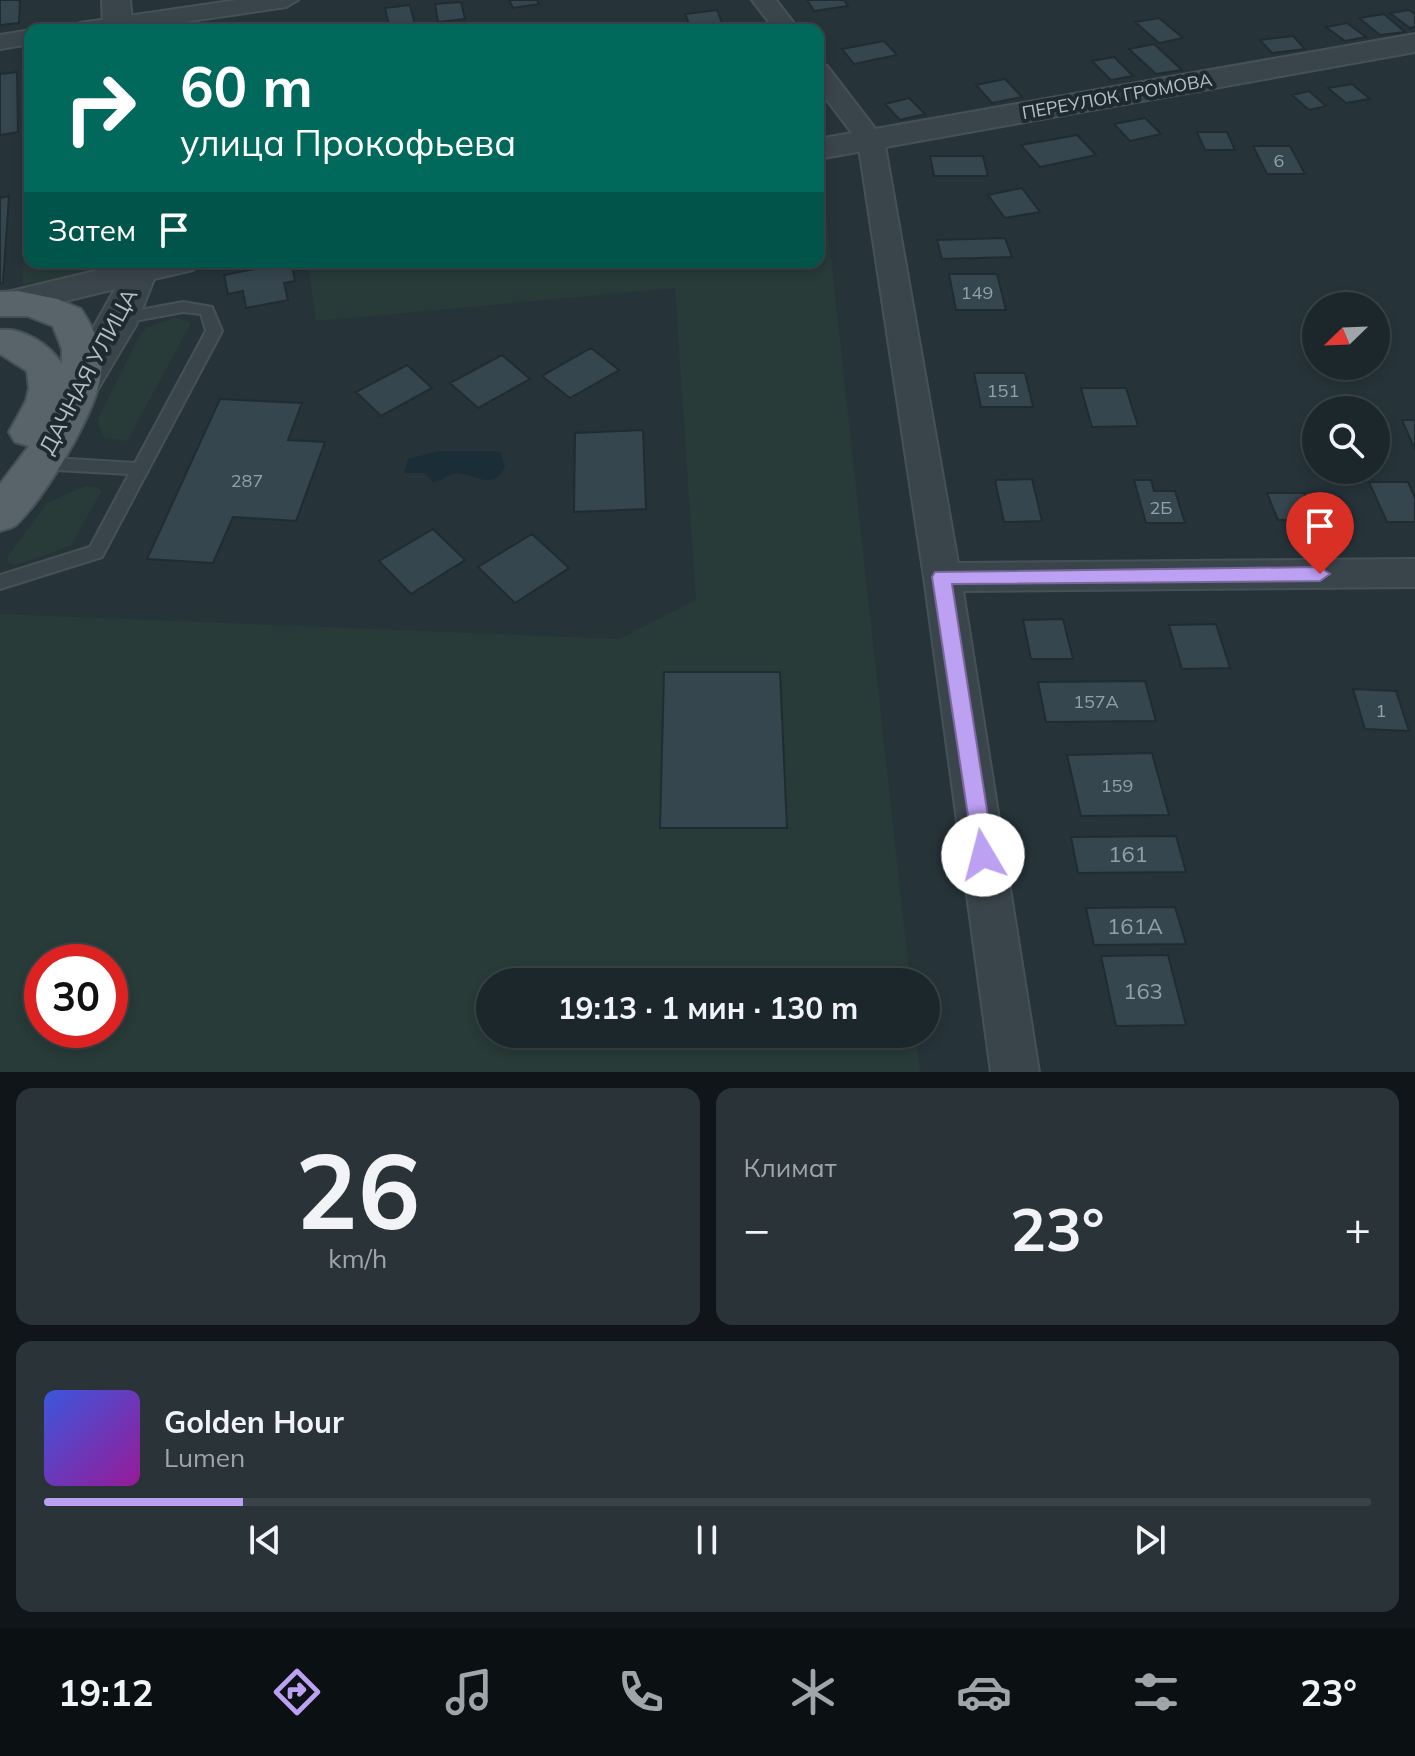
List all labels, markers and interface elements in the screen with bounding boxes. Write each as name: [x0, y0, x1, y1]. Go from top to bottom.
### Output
text: 60 m: [180, 51, 313, 121]
icon: right: [48, 56, 152, 160]
street label: ПЕРЕУЛОК ГРОМОВА: [1020, 68, 1214, 124]
text: улица Прокофьева: [180, 120, 516, 165]
house number: 6: [1274, 149, 1284, 172]
icon: arrive: [152, 208, 196, 252]
text: Затем: [48, 211, 136, 249]
house number: 149: [961, 281, 993, 304]
street label: ДАЧНАЯ УЛИЦА: [33, 283, 143, 459]
north arrow: [1302, 292, 1390, 380]
map controls: [1302, 292, 1390, 484]
house number: 151: [987, 379, 1019, 402]
button: search: [1302, 396, 1390, 484]
house number: 287: [231, 469, 263, 492]
pin: [1286, 492, 1354, 574]
house number: 2Б: [1150, 496, 1173, 519]
icon: arrive: [1298, 504, 1342, 548]
house number: 157А: [1073, 690, 1119, 713]
house number: 1: [1376, 699, 1386, 722]
house number: 159: [1101, 774, 1133, 797]
position arrow: [941, 813, 1025, 897]
house number: 161: [1108, 840, 1148, 868]
house number: 161А: [1107, 912, 1163, 940]
speed limit sign: 30: [24, 944, 128, 1048]
house number: 163: [1123, 977, 1163, 1005]
text: 19:13 · 1 мин · 130 m: [558, 989, 858, 1027]
text: 26: [295, 1124, 420, 1255]
text: Климат: [744, 1151, 837, 1184]
text: 23°: [1010, 1191, 1105, 1266]
text: −: [744, 1201, 770, 1256]
text: +: [1345, 1201, 1371, 1256]
text: km/h: [328, 1242, 387, 1275]
text: Golden Hour: [164, 1403, 344, 1441]
text: Lumen: [164, 1441, 245, 1474]
icon: previous: [243, 1518, 287, 1562]
icon: pause: [685, 1518, 729, 1562]
icon: next: [1128, 1518, 1172, 1562]
icon: directions: [269, 1664, 325, 1720]
icon: music: [441, 1664, 497, 1720]
icon: phone: [613, 1664, 669, 1720]
icon: climate: [785, 1664, 841, 1720]
icon: car: [956, 1664, 1012, 1720]
icon: filters: [1128, 1664, 1184, 1720]
text: 19:12: [58, 1670, 153, 1715]
text: 23°: [1300, 1670, 1357, 1715]

